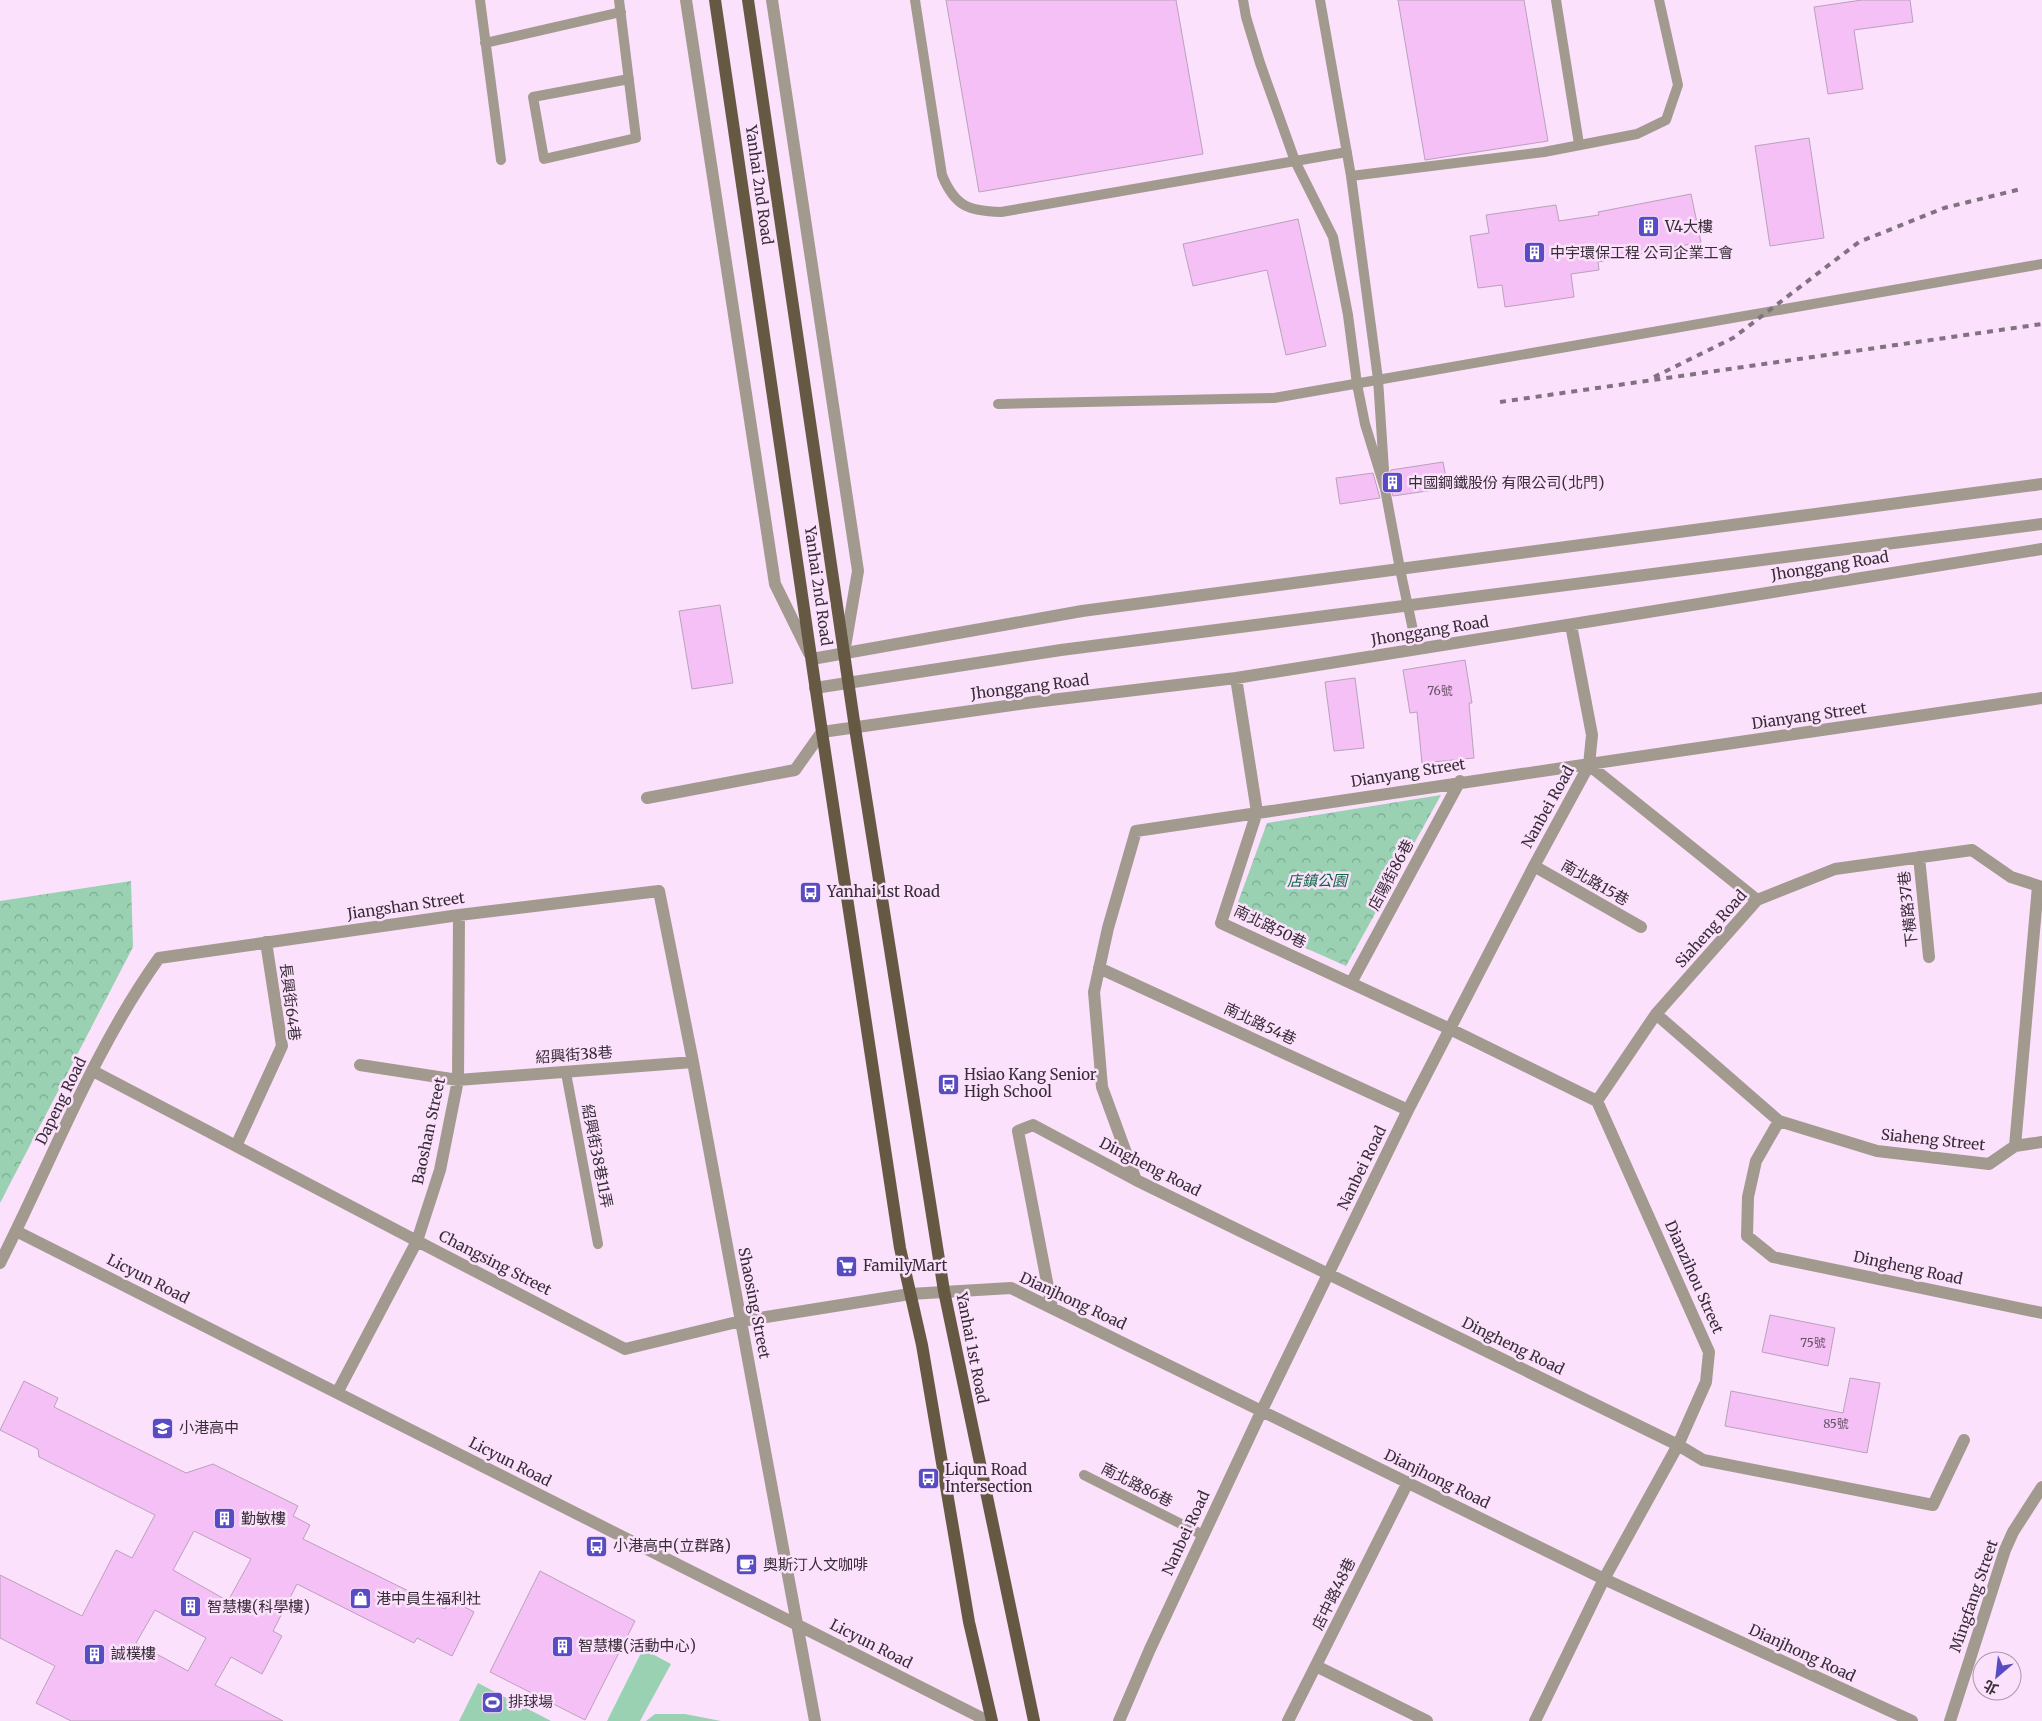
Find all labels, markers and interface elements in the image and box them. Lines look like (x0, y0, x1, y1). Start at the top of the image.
street label: Yanhai 2nd Road (742, 123, 777, 246)
building icon: V4大樓 (1637, 215, 1661, 239)
place label: V4大樓 (1664, 217, 1713, 236)
building icon: 中宇環保工程 公司企業工會 (1522, 241, 1546, 265)
place label: 中宇環保工程 公司企業工會 (1550, 243, 1734, 262)
building icon: 中國鋼鐵股份 有限公司(北門) (1380, 471, 1404, 495)
place label: 中國鋼鐵股份 有限公司(北門) (1408, 473, 1604, 492)
street label: Yanhai 2nd Road (801, 524, 836, 647)
street label: Jhonggang Road (1769, 547, 1890, 584)
street label: Jhonggang Road (1369, 612, 1490, 649)
street label: Jhonggang Road (969, 670, 1090, 703)
house number: 76號 (1427, 683, 1453, 698)
street label: Dianyang Street (1750, 698, 1868, 733)
street label: Dianyang Street (1349, 754, 1467, 791)
street label: Nanbei Road (1517, 762, 1578, 851)
street label: 店陽街86巷 (1364, 836, 1417, 914)
street label: 南北路15巷 (1558, 856, 1633, 910)
street label: 下橫路37巷 (1894, 870, 1921, 948)
park label: 店鎮公園 (1287, 871, 1349, 890)
bus stop icon: Yanhai 1st Road (799, 880, 823, 904)
place label: Yanhai 1st Road (826, 882, 940, 901)
street label: Siaheng Road (1671, 886, 1751, 971)
street label: Jiangshan Street (345, 888, 466, 923)
street label: 南北路50巷 (1231, 901, 1310, 952)
street label: 長興街64巷 (276, 962, 305, 1042)
street label: 南北路54巷 (1221, 999, 1299, 1049)
street label: 紹興街38巷 (535, 1042, 613, 1067)
street label: Dapeng Road (31, 1054, 90, 1148)
place label: Hsiao Kang Senior High School (964, 1065, 1097, 1101)
bus stop icon: Hsiao Kang Senior High School (936, 1072, 960, 1096)
street label: Baoshan Street (408, 1076, 449, 1186)
street label: 紹興街38巷11弄 (578, 1102, 617, 1209)
street label: Nanbei Road (1333, 1123, 1390, 1213)
street label: Siaheng Street (1880, 1125, 1986, 1154)
street label: Dingheng Road (1096, 1133, 1204, 1200)
street label: Dianzihou Street (1661, 1217, 1728, 1336)
street label: Changsing Street (436, 1226, 555, 1299)
street label: Shaosing Street (734, 1246, 775, 1360)
street label: Dingheng Road (1852, 1247, 1965, 1288)
street label: Licyun Road (104, 1250, 193, 1307)
supermarket icon: FamilyMart (835, 1254, 859, 1278)
place label: FamilyMart (863, 1256, 947, 1275)
street label: Dianjhong Road (1017, 1268, 1130, 1334)
street label: Yanhai 1st Road (952, 1290, 993, 1405)
street label: Dingheng Road (1459, 1313, 1567, 1378)
house number: 75號 (1800, 1335, 1826, 1350)
school or university icon: 小港高中 (151, 1416, 175, 1440)
house number: 85號 (1823, 1416, 1849, 1431)
place label: 小港高中 (179, 1418, 239, 1437)
street label: Licyun Road (466, 1433, 555, 1490)
street label: Dianjhong Road (1381, 1445, 1493, 1512)
street label: 南北路86巷 (1098, 1458, 1176, 1511)
place label: Liqun Road Intersection (945, 1460, 1033, 1496)
bus stop icon: Liqun Road Intersection (917, 1467, 941, 1491)
street label: Nanbei Road (1158, 1487, 1213, 1578)
building icon: 勤敏樓 (213, 1507, 237, 1531)
place label: 勤敏樓 (241, 1509, 286, 1528)
bus stop icon: 小港高中(立群路) (585, 1534, 609, 1558)
place label: 小港高中(立群路) (613, 1536, 731, 1555)
street label: Mingfang Street (1945, 1537, 2002, 1655)
cafe icon: 奧斯汀人文咖啡 (735, 1553, 759, 1577)
street label: 店中路48巷 (1308, 1554, 1359, 1633)
place label: 奧斯汀人文咖啡 (763, 1555, 868, 1574)
shop icon: 港中員生福利社 (348, 1587, 372, 1611)
place label: 港中員生福利社 (376, 1589, 481, 1608)
building icon: 智慧樓(科學樓) (179, 1595, 203, 1619)
place label: 智慧樓(科學樓) (207, 1597, 310, 1616)
street label: Licyun Road (827, 1615, 916, 1672)
street label: Dianjhong Road (1746, 1620, 1859, 1686)
building icon: 智慧樓(活動中心) (550, 1634, 574, 1658)
place label: 智慧樓(活動中心) (578, 1636, 696, 1655)
building icon: 誠樸樓 (83, 1642, 107, 1666)
place label: 誠樸樓 (111, 1644, 156, 1663)
north arrow (1972, 1651, 2022, 1701)
text: 北 (1980, 1676, 2001, 1699)
sports icon: 排球場 (480, 1690, 504, 1714)
place label: 排球場 (508, 1692, 553, 1711)

